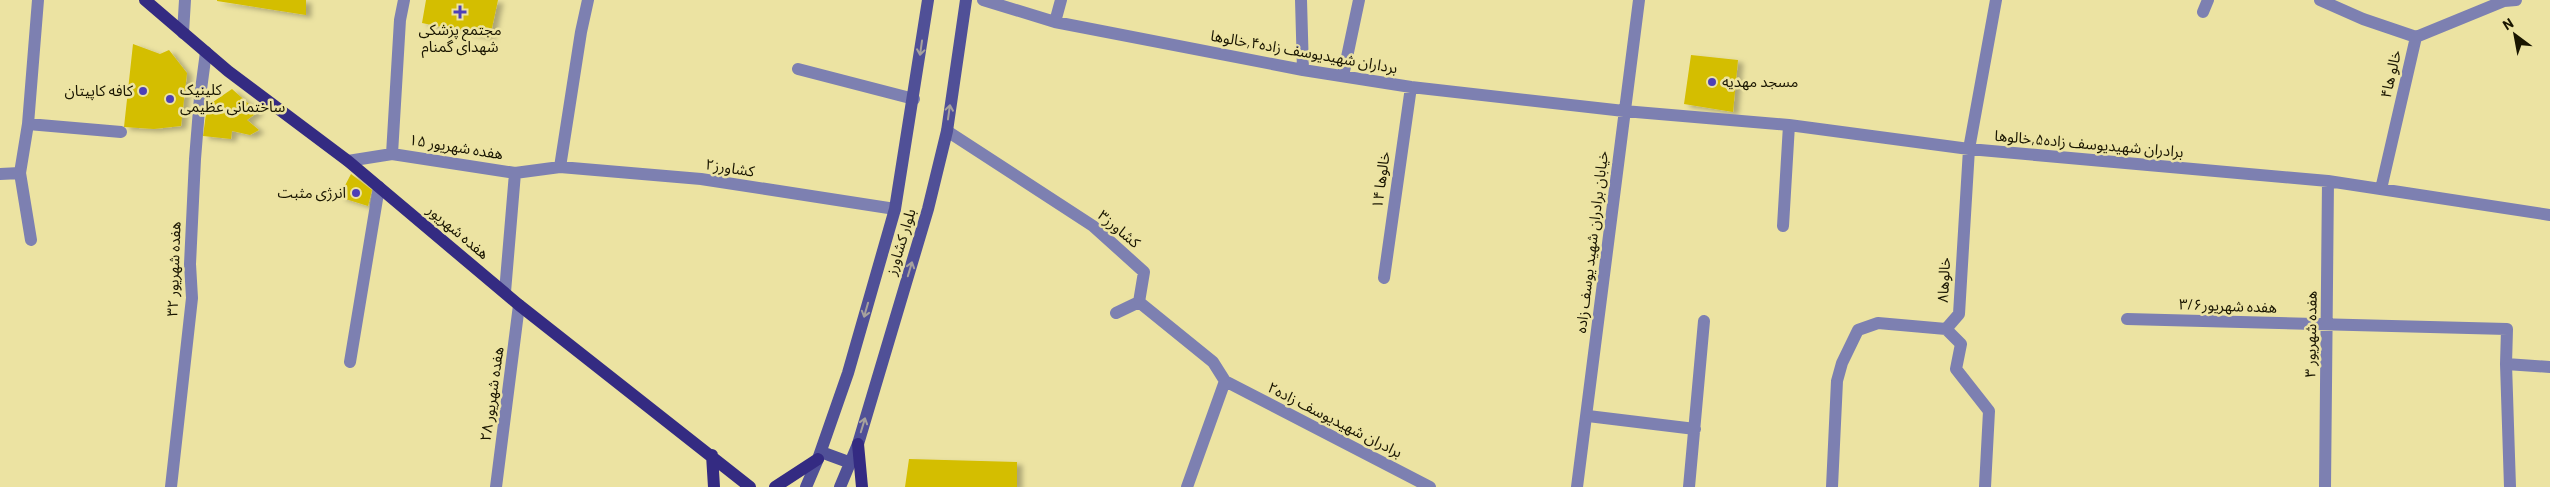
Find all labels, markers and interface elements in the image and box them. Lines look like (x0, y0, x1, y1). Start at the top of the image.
marker: مجتمع پزشکی شهدای گمنام (453, 5, 467, 19)
north arrow (2490, 10, 2540, 60)
text: N (2499, 14, 2516, 33)
place label: مجتمع پزشکی شهدای گمنام (418, 20, 502, 58)
street label: برداران شهیدیوسف زاده۴,خالوها (1209, 26, 1399, 77)
one-way arrow (916, 40, 926, 56)
street label: خالو ها۴ (2376, 48, 2405, 100)
place label: مسجد مهدیه (1722, 72, 1798, 91)
marker: مسجد مهدیه (1706, 76, 1718, 88)
place label: کلینیک ساختمانی عظیمی (180, 80, 285, 116)
place label: کافه کاپیتان (65, 81, 134, 101)
marker: کافه کاپیتان (137, 85, 149, 97)
marker: کلینیک ساختمانی عظیمی (164, 93, 176, 105)
one-way arrow (945, 104, 955, 120)
street label: برادران شهیدیوسف زاده۵,خالوها (1994, 126, 2184, 161)
street label: هفده شهریور ۱۵ (408, 130, 505, 163)
street label: خالوها ۱۴ (1367, 150, 1394, 210)
street label: خیابان برادران شهید یوسف زاده (1571, 150, 1612, 334)
street label: کشاورز۲ (704, 154, 757, 181)
place label: انرژی مثبت (278, 183, 346, 202)
marker: انرژی مثبت (350, 187, 362, 199)
street label: هفده شهریور (423, 200, 493, 263)
street label: کشاورز۳ (1094, 205, 1145, 252)
street label: بلوار کشاورز (881, 206, 920, 278)
street label: هفده شهریور ۳۲ (162, 221, 185, 317)
street label: خالوها۸ (1933, 256, 1954, 303)
one-way arrow (906, 262, 916, 278)
street label: هفده شهریور ۳ (2300, 291, 2321, 377)
street label: هفده شهریور۳/۶ (2179, 294, 2277, 317)
one-way arrow (861, 301, 871, 317)
street label: هفده شهریور ۲۸ (475, 345, 508, 442)
street label: برادران شهیدیوسف زاده۲ (1265, 377, 1406, 462)
one-way arrow (859, 417, 869, 433)

